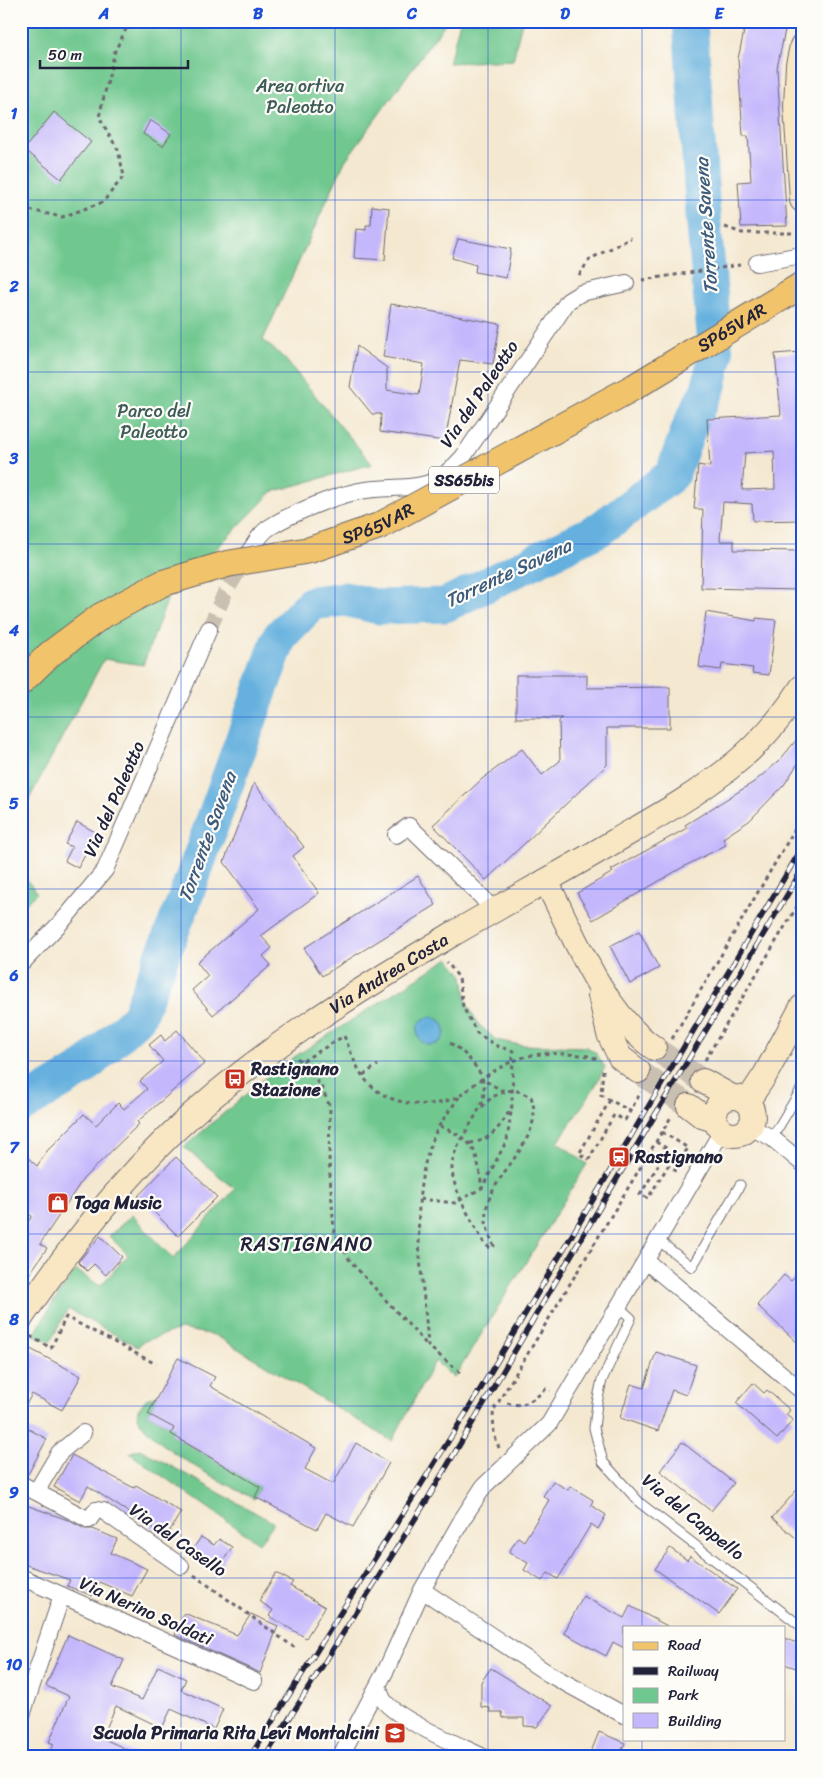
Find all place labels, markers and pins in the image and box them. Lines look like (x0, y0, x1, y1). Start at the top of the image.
place label: Rastignano Stazione (250, 1053, 340, 1106)
bus stop icon: Rastignano Stazione (223, 1067, 247, 1091)
place label: Rastignano (634, 1141, 724, 1173)
station icon: Rastignano (607, 1145, 631, 1169)
place label: Toga Music (74, 1187, 163, 1219)
shop icon: Toga Music (46, 1191, 70, 1215)
place label: Scuola Primaria Rita Levi Montalcini (92, 1717, 380, 1749)
school or university icon: Scuola Primaria Rita Levi Montalcini (383, 1721, 407, 1745)

